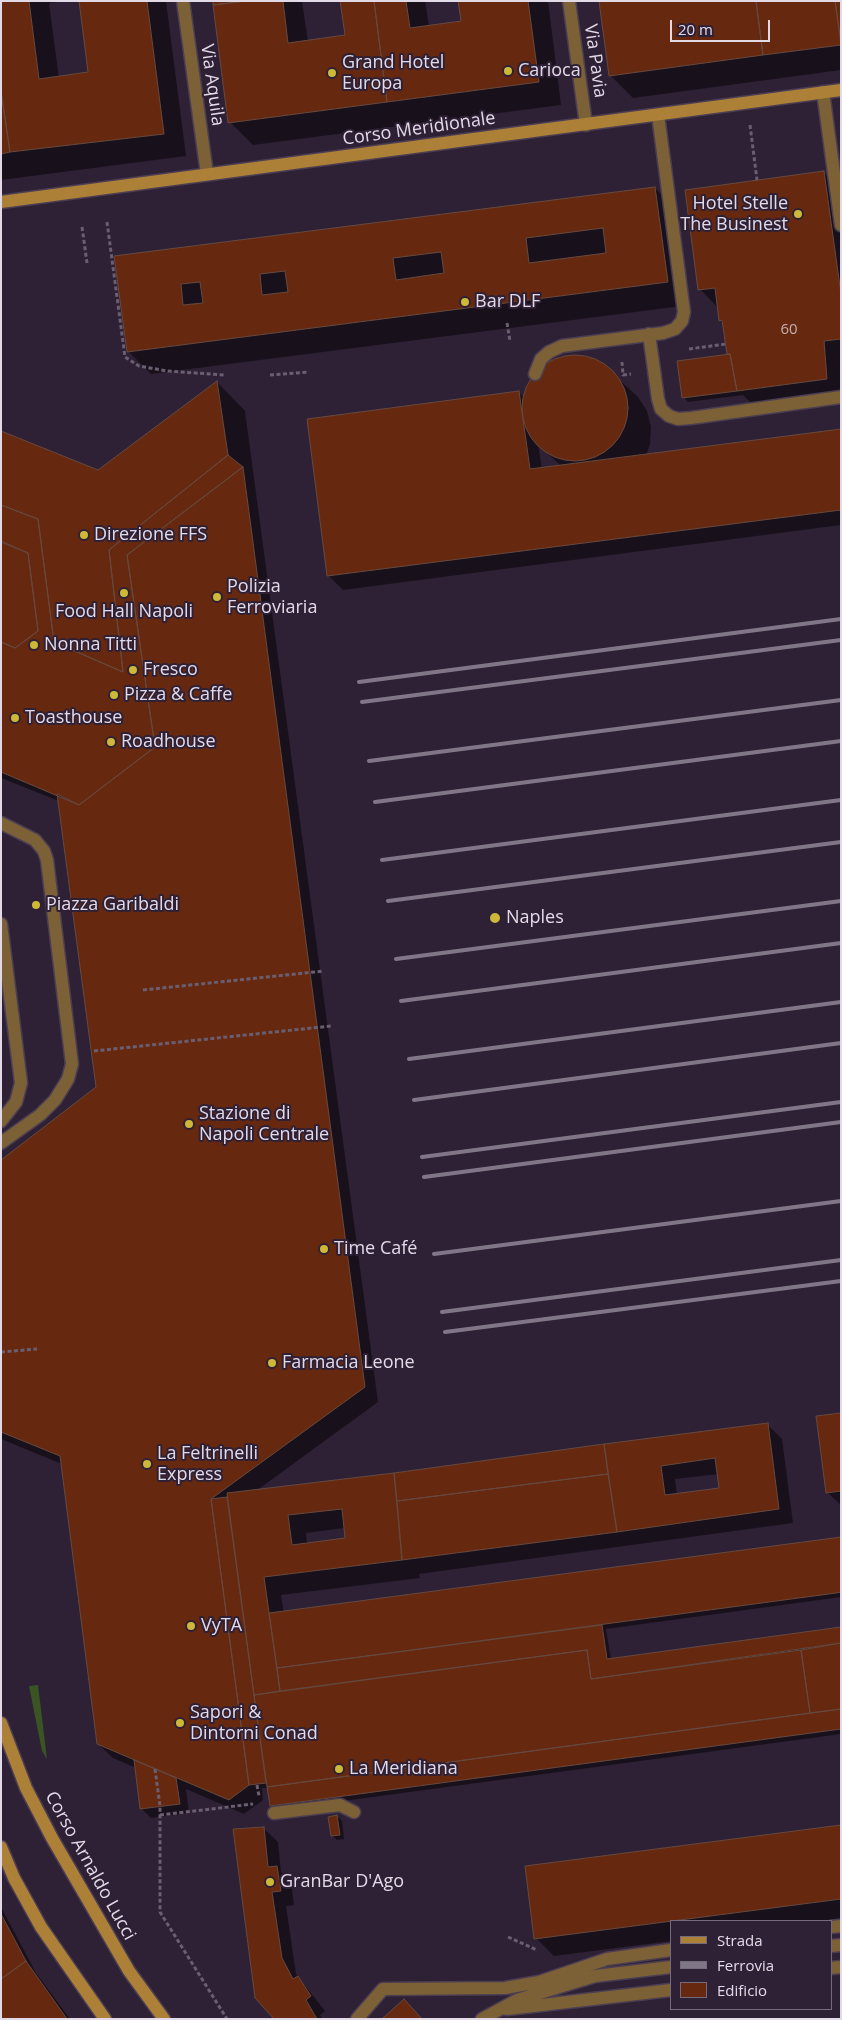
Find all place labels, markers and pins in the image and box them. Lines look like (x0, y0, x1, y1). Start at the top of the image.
place label: Grand Hotel Europa (342, 52, 444, 94)
place label: Carioca (518, 60, 581, 82)
marker: Carioca (502, 65, 514, 77)
marker: Grand Hotel Europa (326, 67, 338, 79)
place label: Hotel Stelle The Businest (680, 193, 788, 235)
marker: Hotel Stelle The Businest (792, 208, 804, 220)
place label: Bar DLF (475, 291, 540, 313)
marker: Bar DLF (459, 296, 471, 308)
place label: Direzione FFS (94, 524, 207, 546)
marker: Direzione FFS (78, 529, 90, 541)
place label: Polizia Ferroviaria (227, 576, 317, 618)
marker: Food Hall Napoli (118, 587, 130, 599)
marker: Polizia Ferroviaria (211, 591, 223, 603)
place label: Food Hall Napoli (55, 601, 193, 623)
place label: Nonna Titti (44, 634, 137, 656)
marker: Nonna Titti (28, 639, 40, 651)
place label: Fresco (143, 659, 198, 681)
marker: Fresco (127, 664, 139, 676)
place label: Pizza & Caffe (124, 684, 232, 706)
marker: Pizza & Caffe (108, 689, 120, 701)
place label: Toasthouse (25, 707, 122, 729)
marker: Toasthouse (9, 712, 21, 724)
place label: Roadhouse (121, 731, 216, 753)
marker: Roadhouse (105, 736, 117, 748)
place label: Piazza Garibaldi (46, 894, 179, 916)
marker: Piazza Garibaldi (30, 899, 42, 911)
place label: Naples (506, 907, 564, 929)
marker: Naples (488, 911, 502, 925)
place label: Stazione di Napoli Centrale (199, 1103, 329, 1146)
marker: Stazione di Napoli Centrale (183, 1118, 195, 1130)
place label: Time Café (334, 1238, 417, 1260)
marker: Time Café (318, 1243, 330, 1255)
place label: Farmacia Leone (282, 1352, 415, 1374)
marker: Farmacia Leone (266, 1357, 278, 1369)
place label: La Feltrinelli Express (157, 1443, 258, 1486)
marker: La Feltrinelli Express (141, 1458, 153, 1470)
place label: VyTA (201, 1615, 242, 1637)
marker: VyTA (185, 1620, 197, 1632)
place label: Sapori & Dintorni Conad (190, 1702, 318, 1745)
marker: Sapori & Dintorni Conad (174, 1717, 186, 1729)
place label: La Meridiana (349, 1758, 458, 1780)
marker: La Meridiana (333, 1763, 345, 1775)
place label: GranBar D'Ago (280, 1871, 404, 1893)
marker: GranBar D'Ago (264, 1876, 276, 1888)

